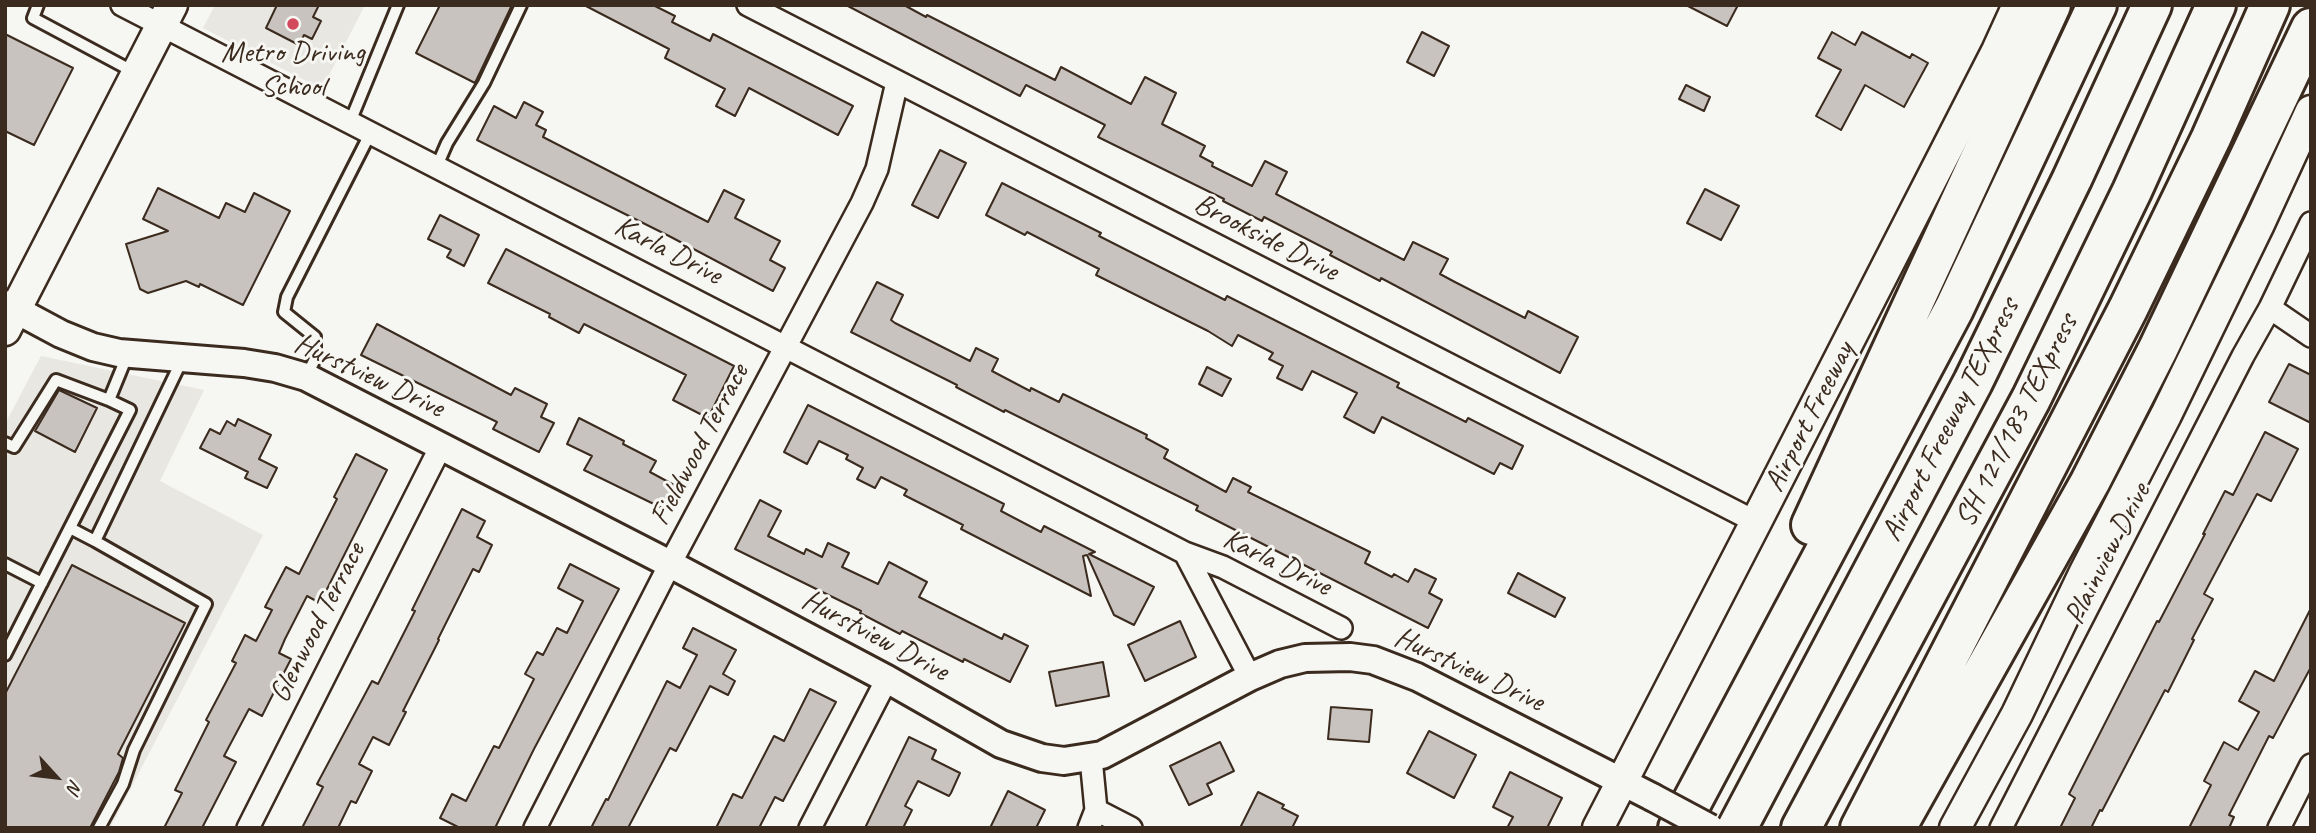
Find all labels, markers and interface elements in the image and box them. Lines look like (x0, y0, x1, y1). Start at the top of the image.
marker: Metro Driving School (285, 16, 301, 32)
place label: Metro Driving School (221, 35, 365, 105)
street label: Brookside Drive (1188, 186, 1344, 290)
street label: Karla Drive (608, 209, 728, 293)
street label: Airport Freeway TEXpress (1874, 293, 2028, 547)
street label: SH 121/183 TEXpress (1948, 309, 2086, 533)
street label: Hurstview Drive (288, 326, 450, 426)
street label: Airport Freeway (1757, 336, 1863, 498)
street label: Fieldwood Terrace (643, 358, 757, 532)
street label: Plainview Drive (2057, 477, 2159, 631)
street label: Karla Drive (1217, 521, 1337, 605)
street label: Glenwood Terrace (262, 537, 374, 709)
street label: Hurstview Drive (796, 582, 954, 690)
street label: Hurstview Drive (1388, 620, 1550, 720)
north arrow (21, 742, 91, 812)
text: N (61, 776, 88, 797)

